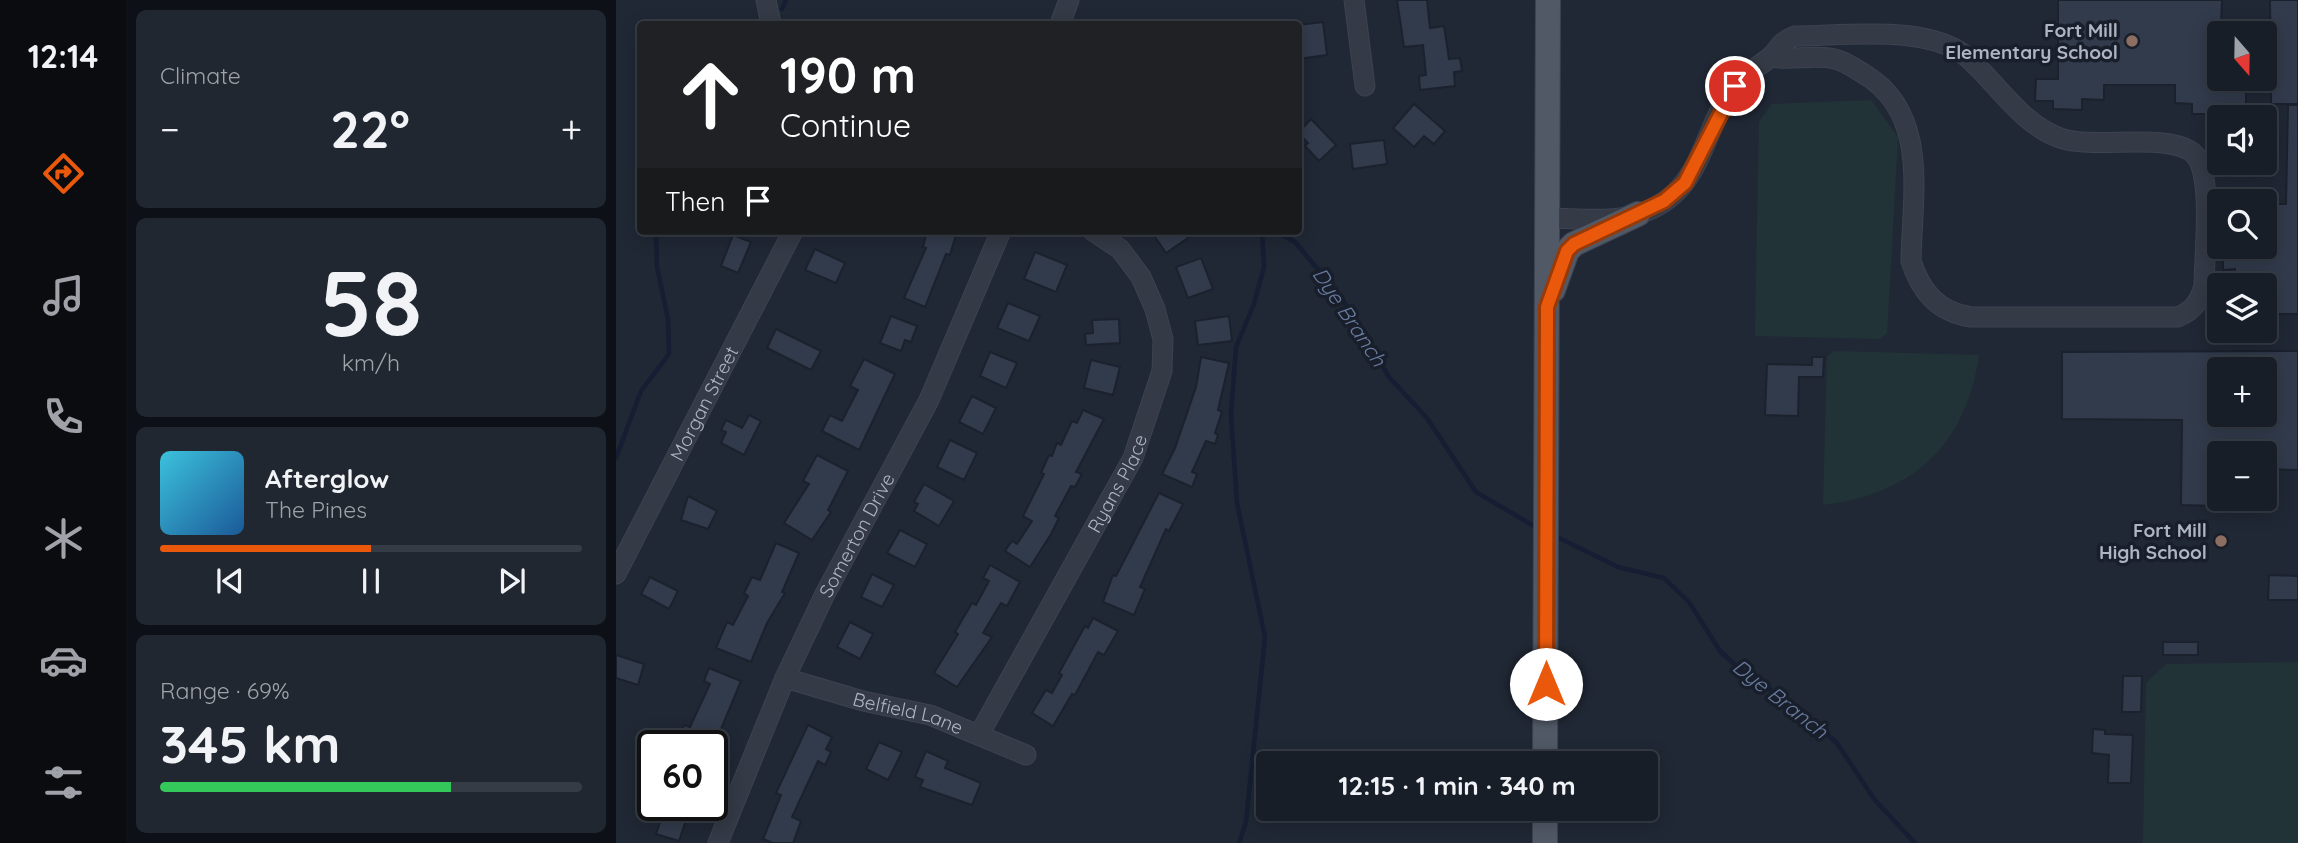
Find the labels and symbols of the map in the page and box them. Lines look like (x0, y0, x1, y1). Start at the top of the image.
place label: Fort Mill Elementary School (1945, 18, 2118, 64)
north arrow (2207, 21, 2277, 91)
marker: Fort Mill Elementary School (2124, 33, 2140, 49)
pin (1705, 56, 1765, 116)
water label: Dye Branch (1307, 262, 1393, 372)
street label: Morgan Street (665, 342, 744, 465)
street label: Ryans Place (1082, 431, 1152, 537)
street label: Somerton Drive (814, 469, 900, 601)
place label: Fort Mill High School (2099, 518, 2207, 564)
marker: Fort Mill High School (2213, 533, 2229, 549)
position arrow (1509, 647, 1583, 721)
water label: Dye Branch (1728, 653, 1834, 744)
street label: Belfield Lane (850, 687, 967, 740)
speed limit sign: 60 (637, 730, 728, 821)

